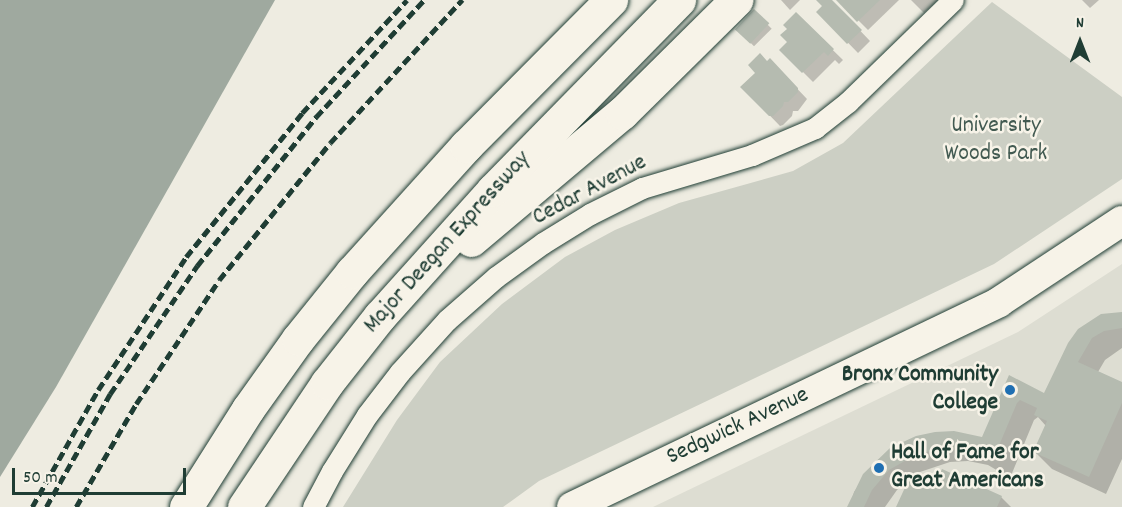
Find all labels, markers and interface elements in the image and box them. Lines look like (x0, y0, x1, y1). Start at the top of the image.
north arrow (1050, 12, 1110, 72)
text: N (1076, 12, 1084, 35)
park label: University Woods Park (945, 113, 1047, 169)
street label: Major Deegan Expressway (359, 146, 537, 340)
street label: Cedar Avenue (528, 149, 652, 233)
place label: Bronx Community College (842, 362, 998, 418)
street label: Sedgwick Avenue (662, 382, 814, 472)
marker: Bronx Community College (1003, 383, 1017, 397)
place label: Hall of Fame for Great Americans (891, 440, 1044, 496)
scale bar (15, 456, 189, 494)
marker: Hall of Fame for Great Americans (872, 461, 886, 475)
text: 50 m (23, 466, 58, 491)

